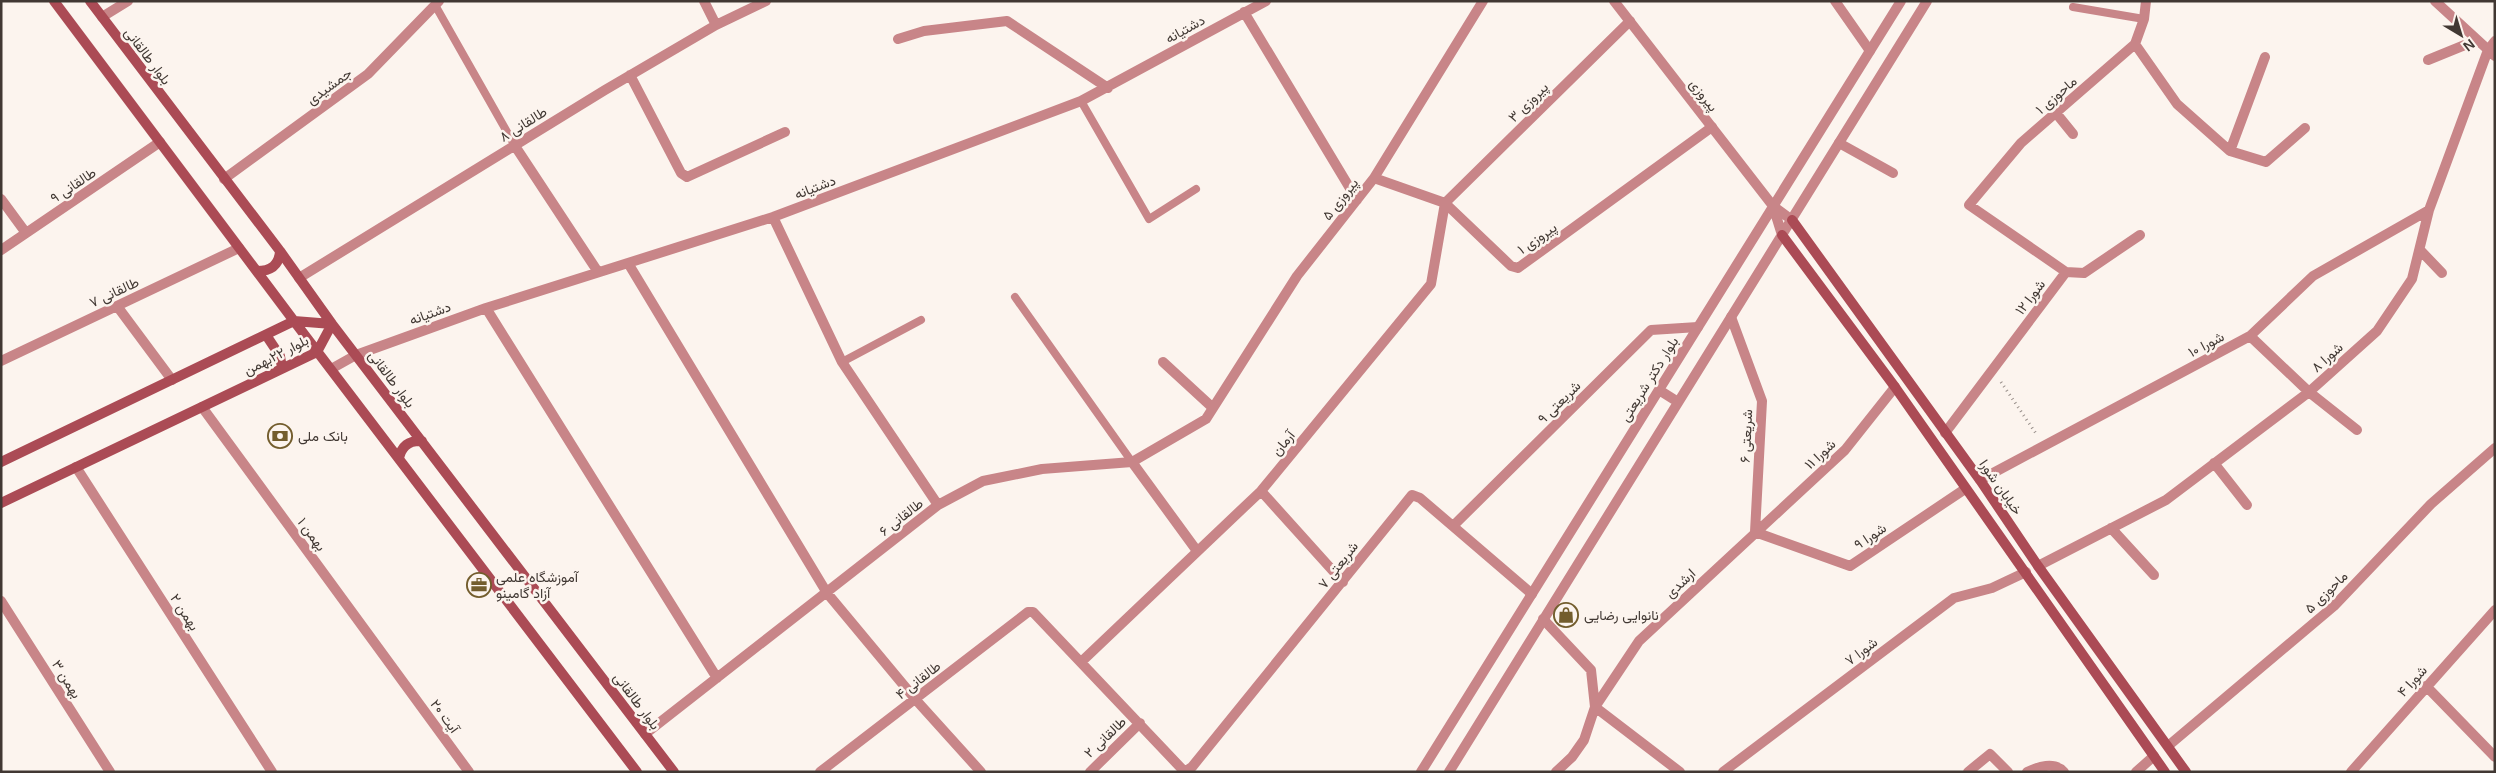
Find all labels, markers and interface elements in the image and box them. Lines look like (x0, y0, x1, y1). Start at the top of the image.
north arrow (2436, 10, 2486, 60)
street label: دشتیانه (1162, 11, 1208, 46)
street label: بلوار طالقانی (121, 24, 175, 88)
text: N (2460, 36, 2478, 55)
street label: جمشیدی (303, 64, 355, 108)
street label: ماحوزی ۱ (2032, 73, 2081, 118)
street label: پیروزی (1685, 76, 1722, 116)
street label: پیروزی ۳ (1505, 79, 1553, 127)
street label: طالقانی ۸ (496, 103, 550, 146)
street label: طالقانی ۹ (47, 164, 99, 207)
street label: دشتیانه (792, 172, 838, 202)
street label: پیروزی ۵ (1319, 175, 1363, 224)
street label: پیروزی ۱ (1514, 219, 1561, 259)
street label: طالقانی ۷ (87, 274, 142, 311)
street label: شورا ۱۲ (2012, 276, 2049, 318)
street label: دشتیانه (407, 298, 453, 328)
street label: شورا ۱۰ (2185, 328, 2227, 361)
street label: بلوار ۲۲بهمن (241, 332, 312, 379)
street label: بلوار دکتر شریعتی (1617, 334, 1682, 425)
street label: شورا ۸ (2308, 339, 2347, 376)
street label: بلوار طالقانی (365, 347, 419, 411)
street label: شریعتی ۹ (1534, 377, 1584, 427)
street label: شریعتی ۶ (1737, 409, 1756, 463)
bank icon: بانک ملی (267, 423, 293, 449)
street label: آرمان (1268, 426, 1300, 459)
place label: بانک ملی (298, 428, 348, 445)
street label: شورا ۱۱ (1801, 436, 1839, 473)
street label: خیابان شورا (1975, 456, 2026, 518)
street label: طالقانی ۶ (876, 495, 927, 540)
street label: بهمن ۱ (294, 514, 329, 554)
street label: شورا ۹ (1851, 520, 1890, 553)
street label: شریعتی ۷ (1315, 538, 1362, 592)
street label: ارشدی (1662, 565, 1699, 602)
street label: ماحوزی ۵ (2301, 568, 2352, 617)
place label: آموزشگاه علمی آزاد گامینو (496, 569, 580, 602)
office icon: آموزشگاه علمی آزاد گامینو (466, 572, 492, 598)
street label: بهمن ۲ (166, 591, 203, 634)
shop icon: نانوایی رضایی (1553, 602, 1579, 628)
place label: نانوایی رضایی (1584, 607, 1659, 624)
street label: شورا ۷ (1842, 634, 1881, 669)
street label: بهمن ۳ (48, 657, 85, 702)
street label: طالقانی ۴ (892, 658, 944, 703)
street label: شورا ۴ (2394, 662, 2431, 700)
street label: بلوار طالقانی (610, 669, 664, 733)
street label: آیت ۲۰ (427, 696, 464, 737)
street label: طالقانی ۲ (1081, 713, 1130, 761)

